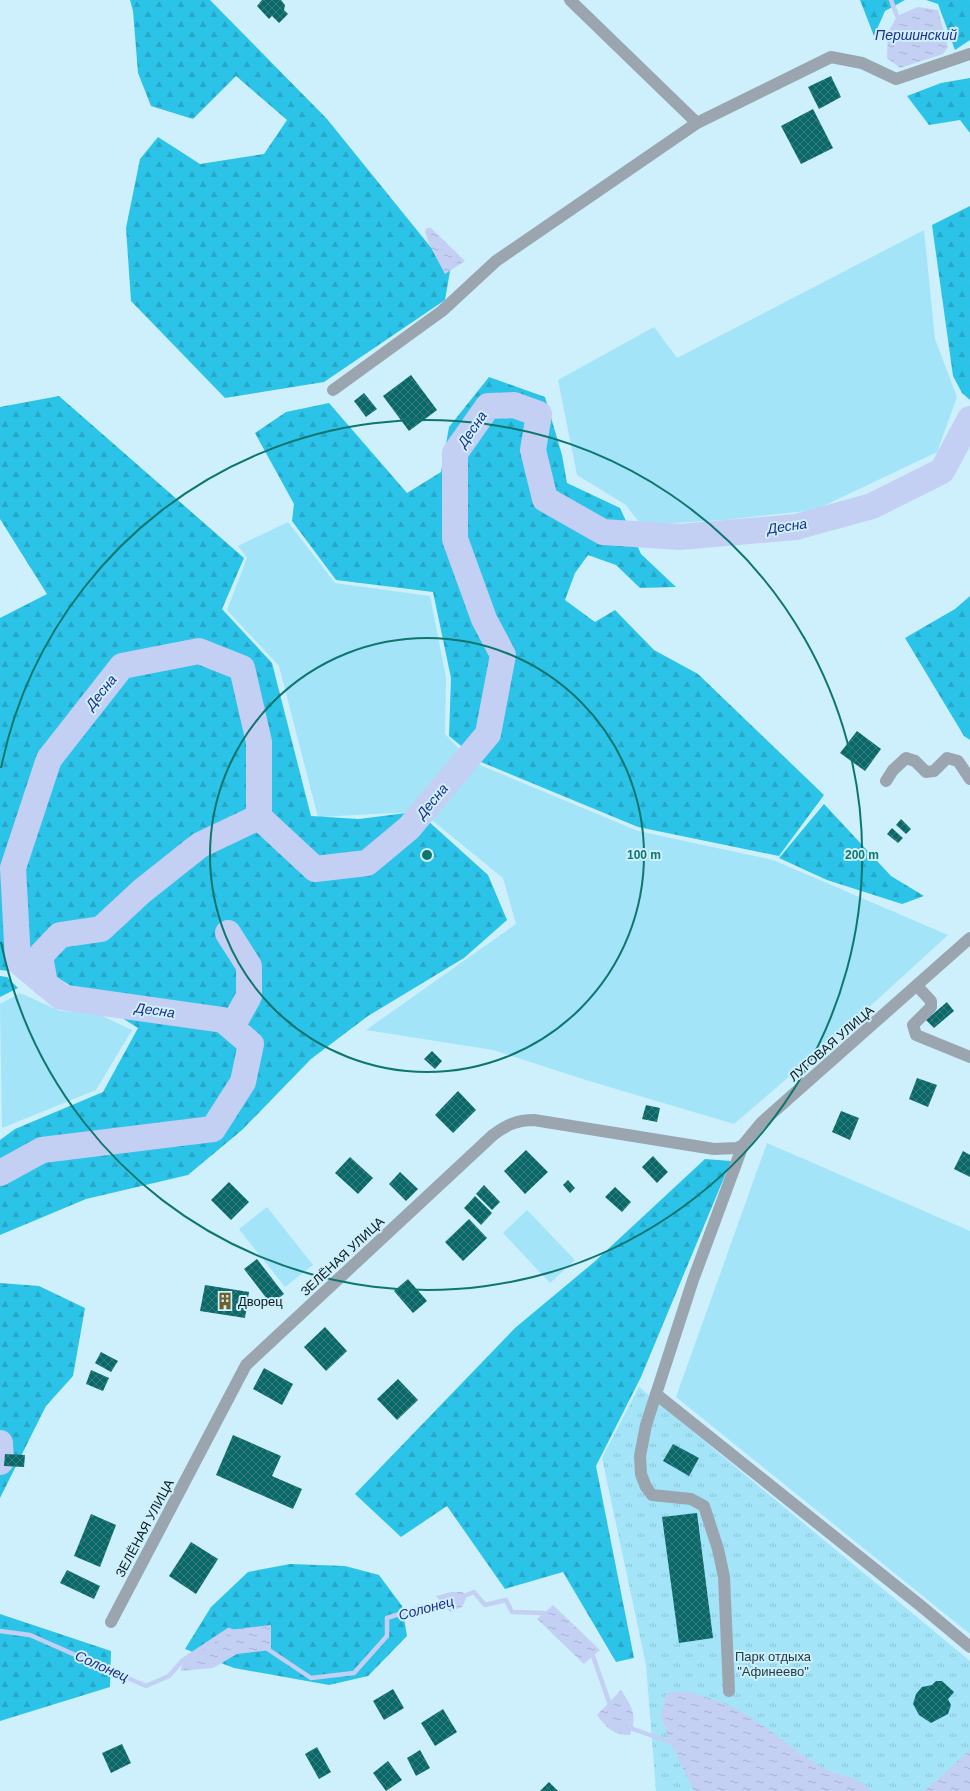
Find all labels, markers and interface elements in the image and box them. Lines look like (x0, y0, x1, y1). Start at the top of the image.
water label: Першинский (875, 27, 957, 43)
water label: Десна (453, 408, 490, 452)
water label: Десна (764, 515, 808, 537)
water label: Десна (81, 671, 120, 714)
water label: Десна (412, 780, 451, 823)
centre of rings (420, 848, 434, 862)
text: 100 m (627, 848, 661, 862)
text: 200 m (845, 848, 879, 862)
water label: Десна (132, 999, 176, 1021)
street label: ЛУГОВАЯ УЛИЦА (786, 1002, 877, 1084)
street label: ЗЕЛЁНАЯ УЛИЦА (297, 1214, 387, 1299)
building icon: Дворец (215, 1291, 235, 1311)
place label: Дворец (238, 1294, 283, 1309)
street label: ЗЕЛЁНАЯ УЛИЦА (112, 1476, 177, 1580)
water label: Солонец (397, 1593, 455, 1623)
water label: Солонец (73, 1647, 131, 1685)
park label: Парк отдыха "Афинеево" (735, 1649, 812, 1679)

